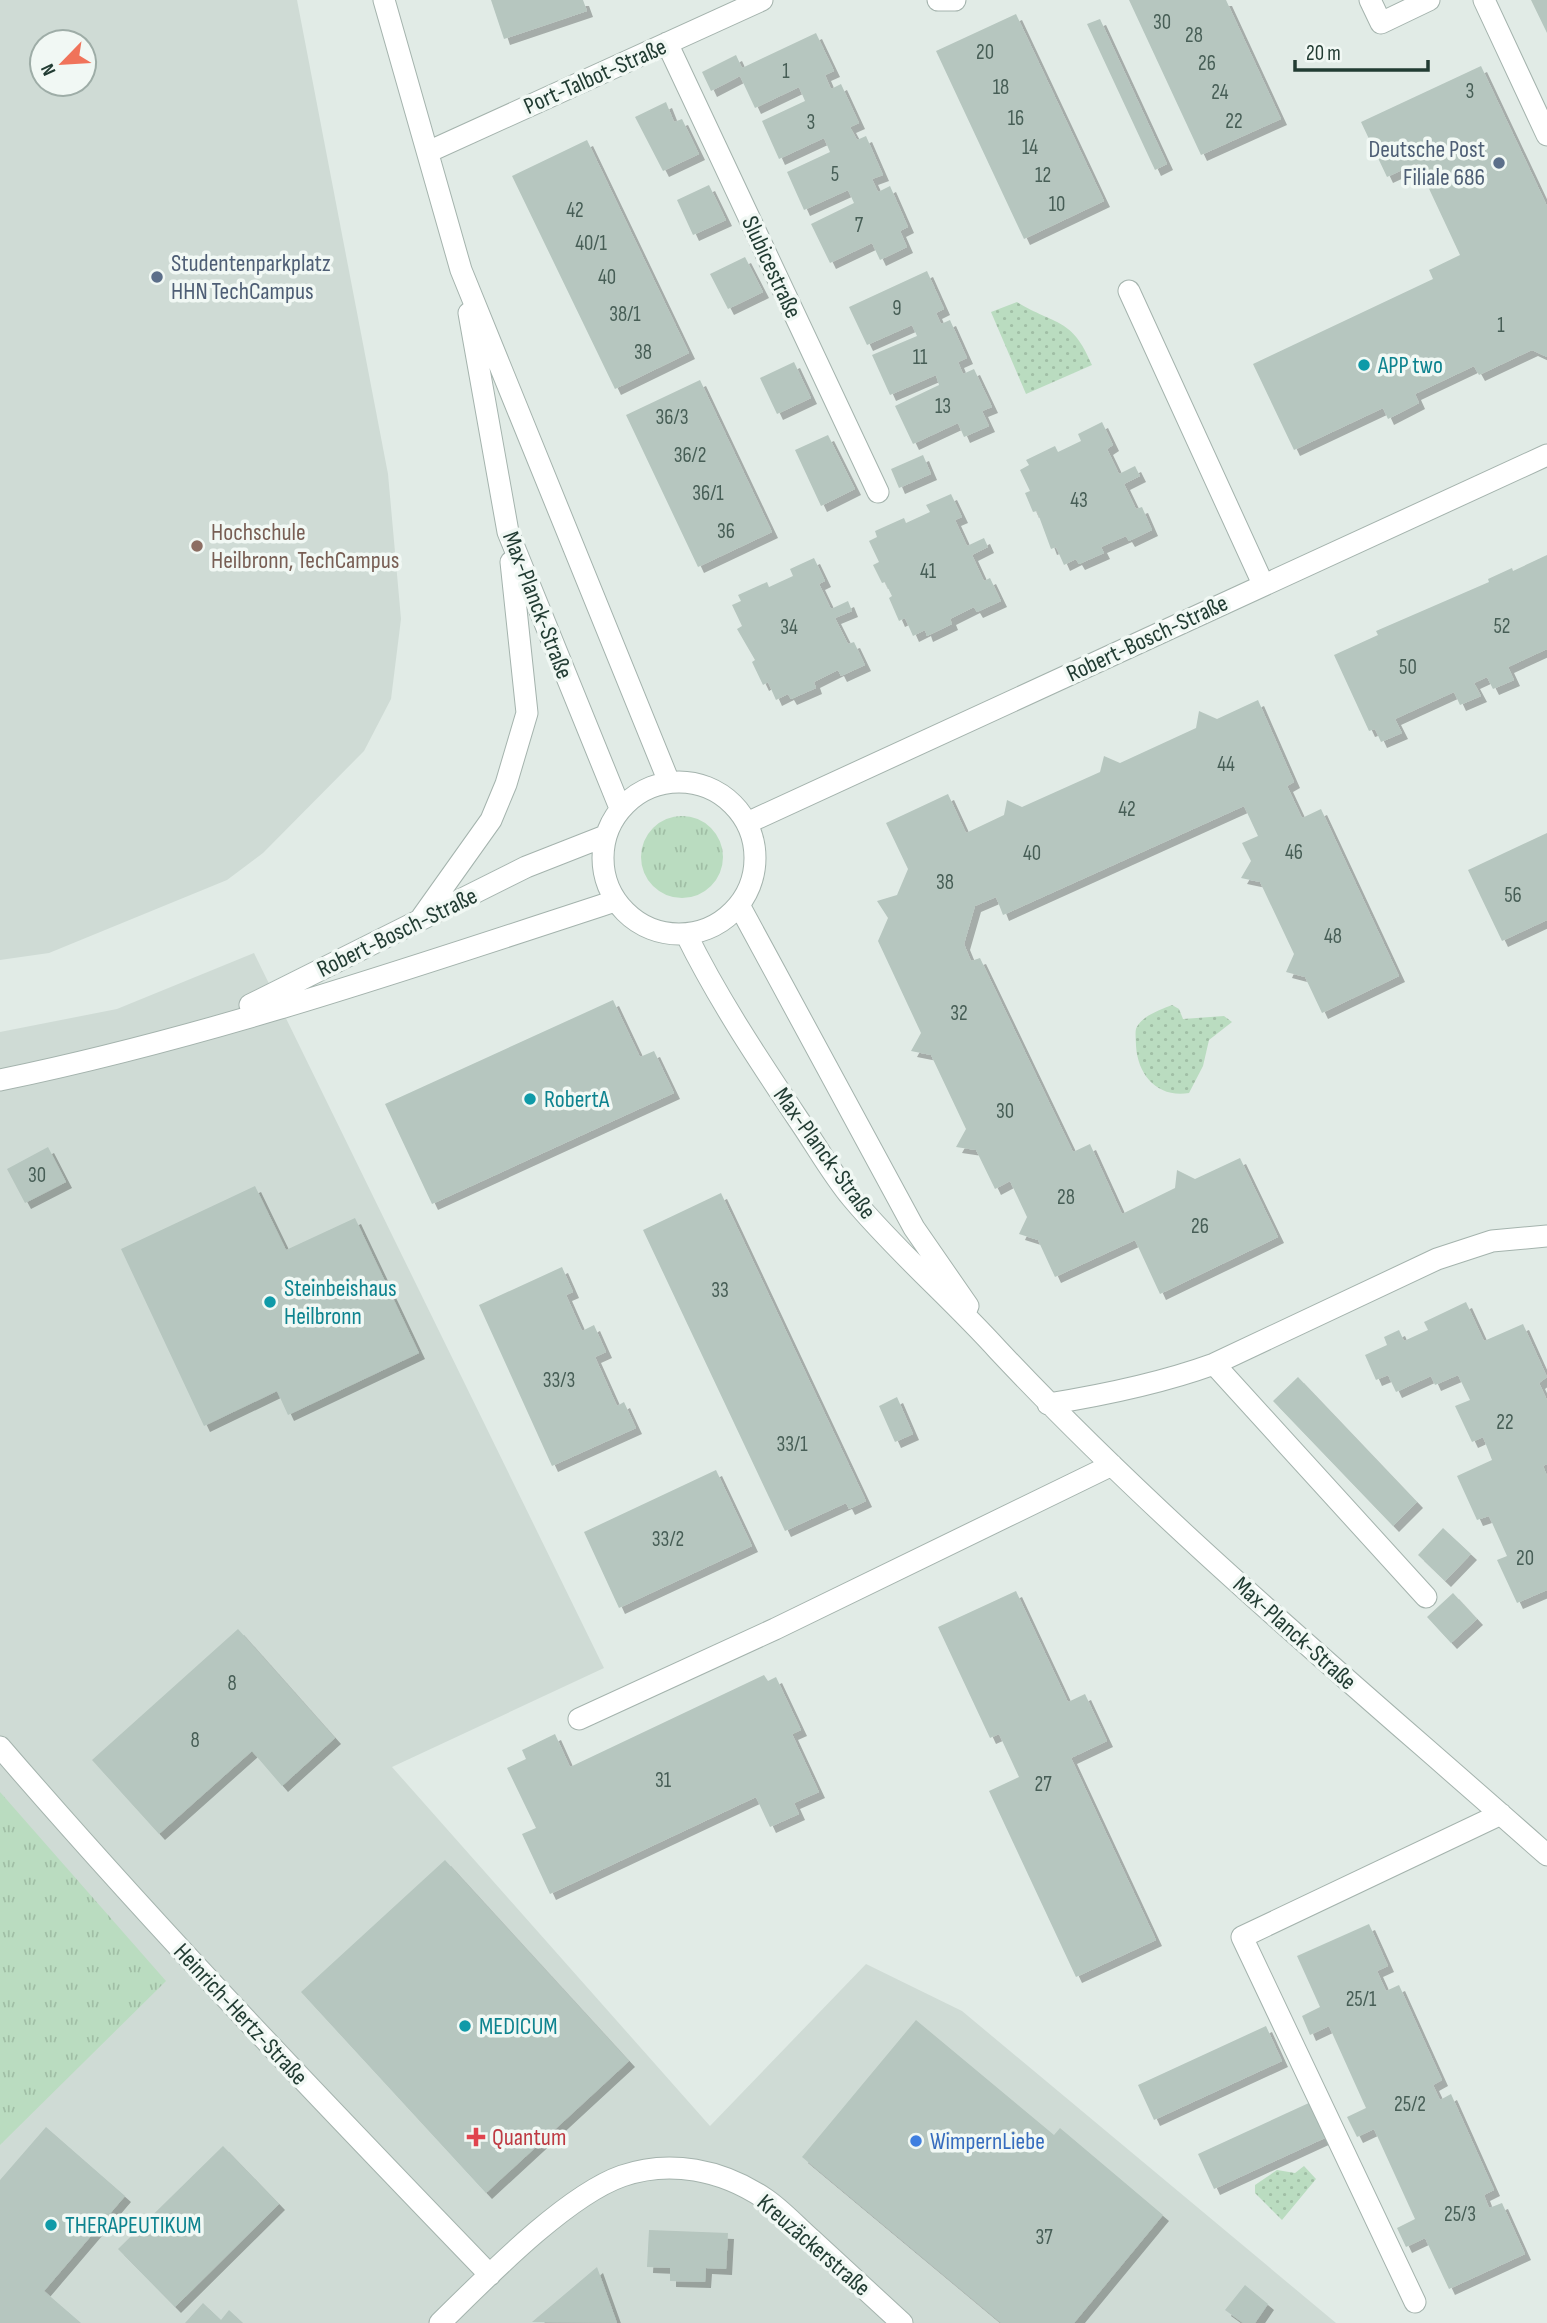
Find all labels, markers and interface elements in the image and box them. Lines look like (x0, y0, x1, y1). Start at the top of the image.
house number: 30 (1153, 10, 1171, 35)
house number: 28 (1185, 23, 1203, 48)
north arrow (28, 28, 98, 98)
scale bar (1295, 28, 1428, 72)
street label: Port-Talbot-Straße (519, 32, 671, 121)
house number: 20 (976, 40, 994, 65)
text: 20 m (1306, 41, 1341, 66)
house number: 26 (1198, 51, 1216, 76)
house number: 1 (782, 59, 790, 84)
text: N (36, 60, 62, 79)
house number: 18 (993, 75, 1009, 100)
house number: 3 (1466, 79, 1474, 104)
house number: 24 (1211, 80, 1229, 105)
house number: 16 (1008, 106, 1024, 131)
house number: 22 (1225, 109, 1243, 134)
house number: 3 (807, 110, 815, 135)
house number: 14 (1022, 135, 1038, 160)
place label: Deutsche Post Filiale 686 (1368, 135, 1485, 192)
marker: Deutsche Post Filiale 686 (1491, 155, 1507, 171)
house number: 5 (831, 162, 839, 187)
house number: 12 (1035, 163, 1051, 188)
house number: 10 (1049, 192, 1065, 217)
house number: 42 (566, 198, 584, 223)
street label: Slubicestraße (735, 211, 808, 323)
house number: 7 (855, 213, 864, 238)
house number: 40/1 (575, 231, 607, 256)
place label: Studentenparkplatz HHN TechCampus (171, 249, 331, 306)
house number: 40 (598, 265, 616, 290)
marker: Studentenparkplatz HHN TechCampus (149, 269, 165, 285)
house number: 9 (892, 296, 902, 321)
house number: 38/1 (609, 302, 641, 327)
house number: 1 (1497, 313, 1505, 338)
house number: 38 (634, 340, 652, 365)
house number: 11 (913, 345, 928, 370)
place label: APP two (1377, 351, 1443, 380)
marker: APP two (1356, 357, 1372, 373)
house number: 13 (935, 394, 951, 419)
house number: 36/3 (656, 405, 688, 430)
house number: 36/2 (674, 443, 706, 468)
house number: 36/1 (692, 481, 724, 506)
house number: 43 (1070, 488, 1088, 513)
place label: Hochschule Heilbronn, TechCampus (211, 518, 399, 575)
house number: 36 (717, 519, 735, 544)
street label: Max-Planck-Straße (496, 527, 579, 683)
marker: Hochschule Heilbronn, TechCampus (189, 538, 205, 554)
house number: 41 (920, 559, 937, 584)
street label: Robert-Bosch-Straße (1062, 588, 1232, 688)
house number: 52 (1493, 614, 1511, 639)
house number: 34 (780, 615, 798, 640)
house number: 50 (1399, 655, 1417, 680)
house number: 44 (1217, 752, 1235, 777)
house number: 42 (1118, 797, 1136, 822)
house number: 46 (1285, 840, 1303, 865)
house number: 40 (1023, 841, 1041, 866)
house number: 38 (936, 870, 954, 895)
street label: Robert-Bosch-Straße (312, 881, 482, 984)
house number: 56 (1504, 883, 1522, 908)
house number: 48 (1324, 924, 1342, 949)
house number: 32 (950, 1001, 968, 1026)
street label: Max-Planck-Straße (767, 1082, 882, 1225)
place label: RobertA (544, 1085, 610, 1114)
marker: RobertA (522, 1091, 538, 1107)
house number: 30 (996, 1099, 1014, 1124)
house number: 30 (28, 1163, 46, 1188)
house number: 28 (1057, 1185, 1075, 1210)
house number: 26 (1191, 1214, 1209, 1239)
place label: Steinbeishaus Heilbronn (284, 1274, 397, 1331)
house number: 33 (711, 1278, 729, 1303)
marker: Steinbeishaus Heilbronn (262, 1294, 278, 1310)
house number: 33/3 (543, 1368, 575, 1393)
house number: 22 (1496, 1410, 1514, 1435)
house number: 33/1 (776, 1432, 808, 1457)
house number: 33/2 (652, 1527, 684, 1552)
house number: 20 (1516, 1546, 1534, 1571)
street label: Max-Planck-Straße (1227, 1570, 1362, 1696)
house number: 8 (227, 1671, 237, 1696)
house number: 8 (190, 1728, 200, 1753)
house number: 31 (655, 1768, 672, 1793)
house number: 27 (1034, 1772, 1052, 1797)
street label: Heinrich-Hertz-Straße (167, 1937, 314, 2091)
house number: 25/1 (1346, 1987, 1377, 2012)
place label: MEDICUM (479, 2012, 558, 2041)
marker: MEDICUM (457, 2018, 473, 2034)
house number: 25/2 (1394, 2092, 1426, 2117)
place label: Quantum (492, 2123, 566, 2152)
marker: Quantum (466, 2127, 486, 2147)
place label: WimpernLiebe (930, 2127, 1045, 2156)
marker: WimpernLiebe (908, 2133, 924, 2149)
street label: Kreuzäckerstraße (751, 2188, 876, 2302)
house number: 25/3 (1444, 2202, 1476, 2227)
place label: THERAPEUTIKUM (65, 2211, 202, 2240)
marker: THERAPEUTIKUM (43, 2217, 59, 2233)
house number: 37 (1035, 2225, 1053, 2250)

